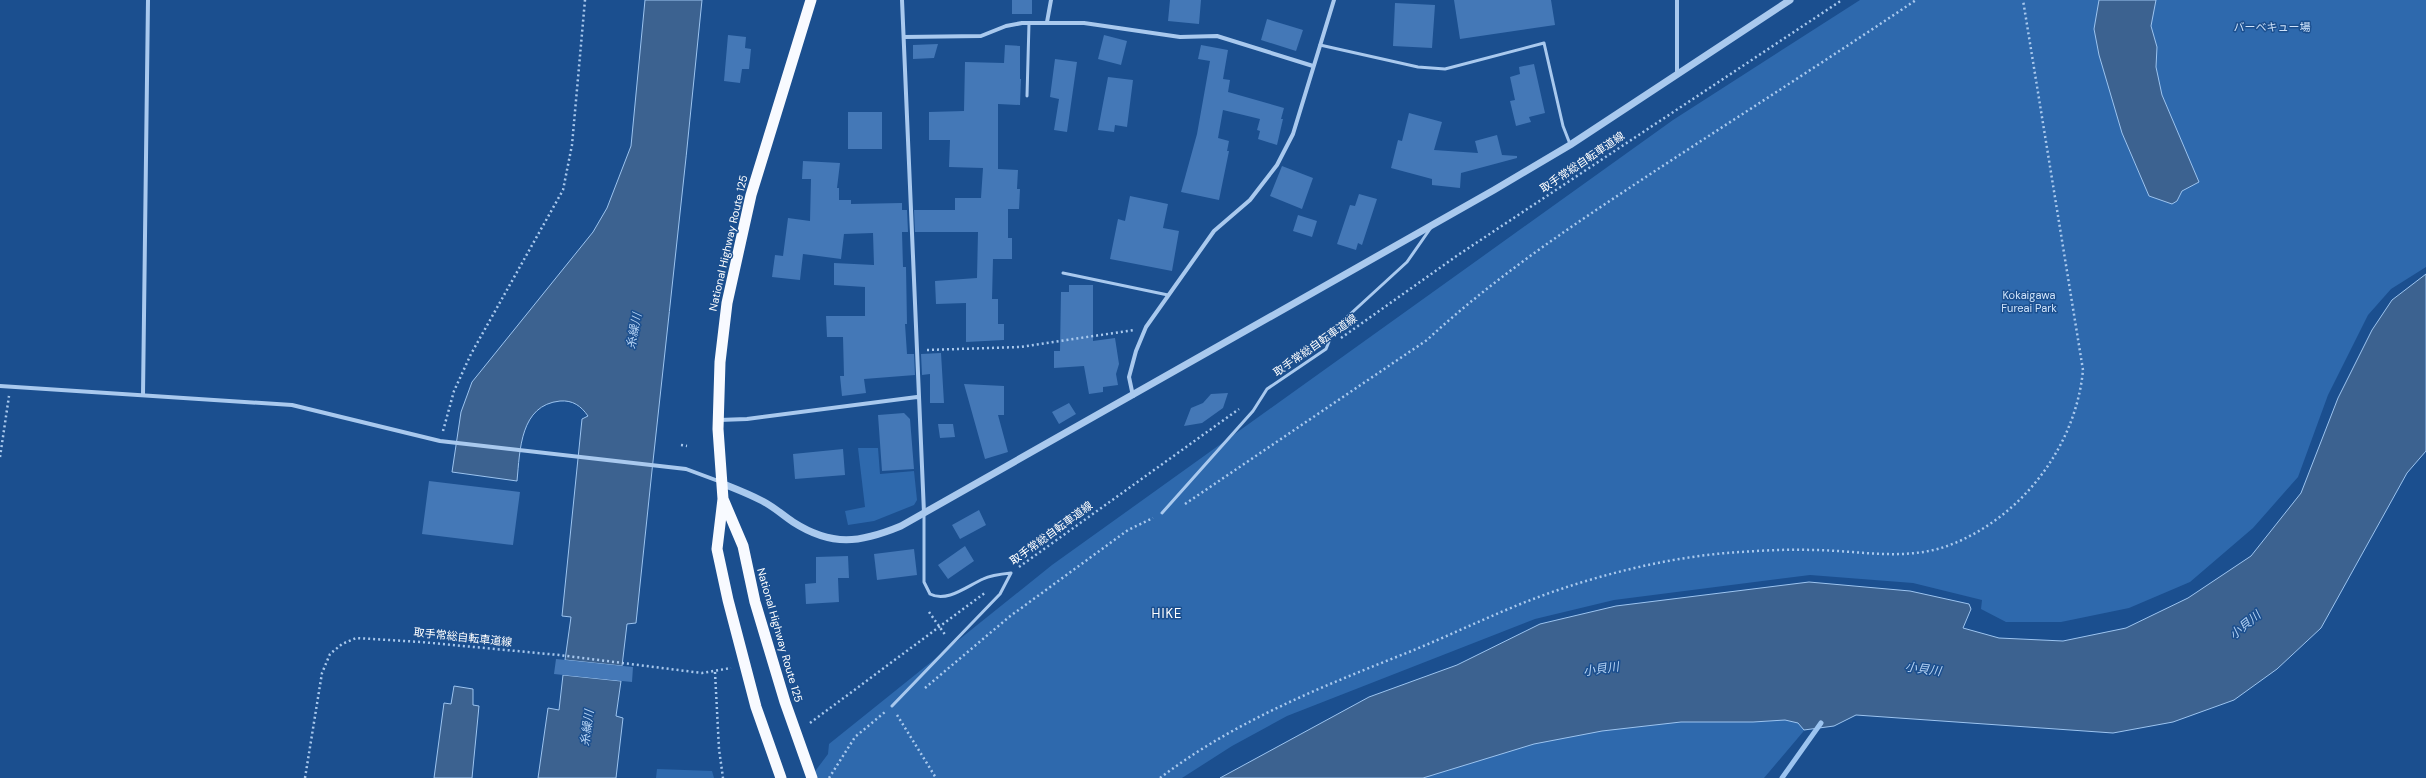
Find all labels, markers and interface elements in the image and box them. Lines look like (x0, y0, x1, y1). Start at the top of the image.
park label: バーベキュー場 (2234, 20, 2311, 34)
street label: 取手常総自転車道線 (1537, 129, 1627, 195)
street label: National Highway Route 125 (706, 173, 751, 312)
park label: Kokaigawa Fureai Park (2001, 288, 2057, 315)
water label: 糸繰川 (623, 310, 646, 350)
street label: 取手常総自転車道線 (1270, 311, 1360, 379)
street label: 取手常総自転車道線 (1007, 498, 1095, 568)
street label: National Highway Route 125 (754, 566, 806, 704)
district label: HIKE (1152, 605, 1182, 622)
water label: 小貝川 (2226, 606, 2265, 643)
street label: 取手常総自転車道線 (413, 625, 513, 649)
water label: 小貝川 (1582, 658, 1622, 679)
water label: 小貝川 (1904, 659, 1944, 680)
water label: 糸繰川 (577, 707, 598, 747)

